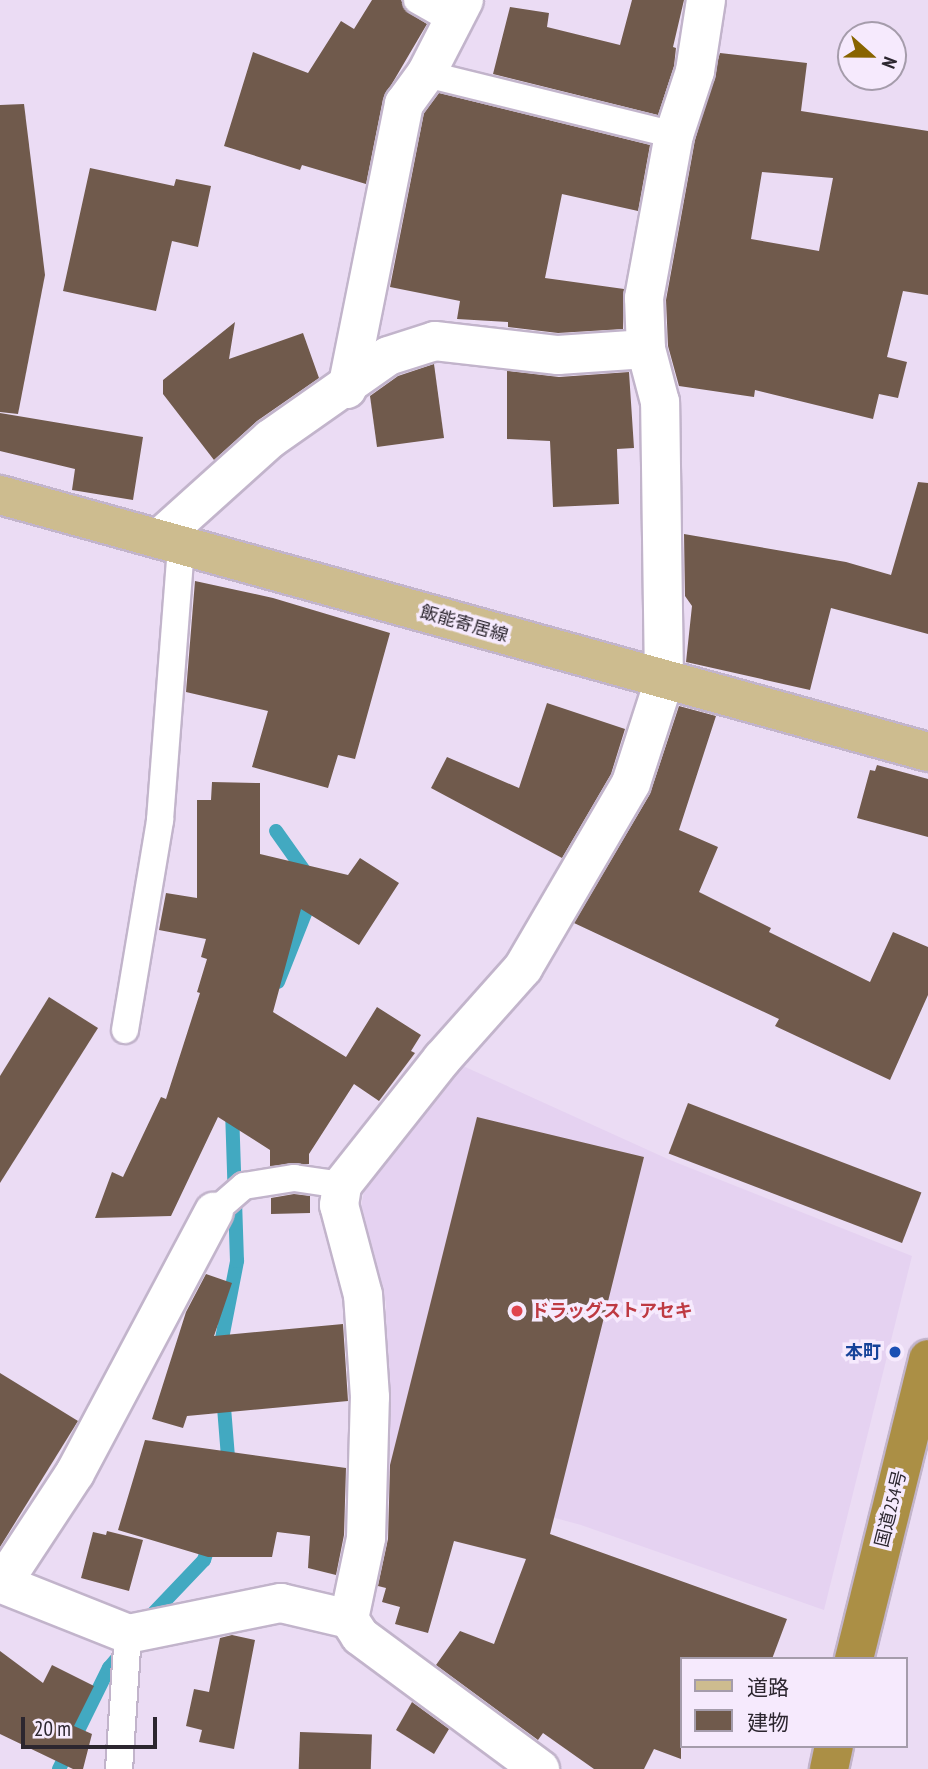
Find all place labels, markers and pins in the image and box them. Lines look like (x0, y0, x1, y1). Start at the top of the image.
place label: ドラッグストアセキ (531, 1300, 693, 1322)
marker: ドラッグストアセキ (509, 1303, 525, 1319)
place label: 本町 (845, 1341, 881, 1363)
marker: 本町 (887, 1344, 903, 1360)

